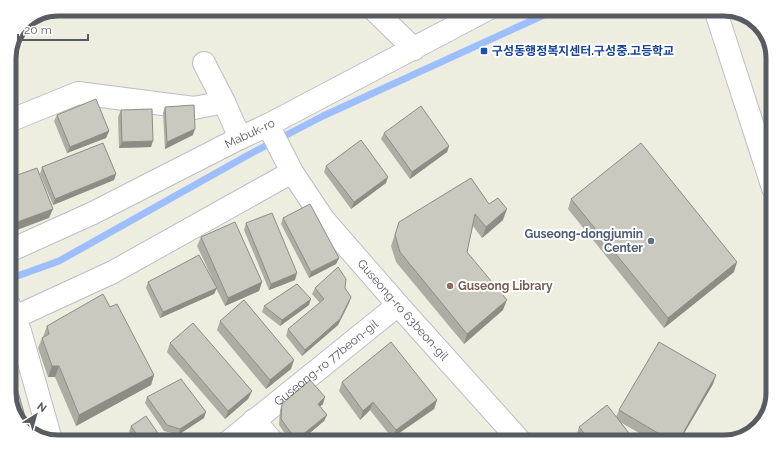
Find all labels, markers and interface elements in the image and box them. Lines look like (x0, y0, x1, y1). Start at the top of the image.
scale bar (18, 16, 88, 42)
text: 20 m (24, 23, 52, 37)
place label: 구성동행정복지센터.구성중.고등학교 (492, 44, 674, 58)
marker: 구성동행정복지센터.구성중.고등학교 (479, 46, 489, 56)
street label: Mabuk-ro (223, 116, 277, 152)
place label: Guseong-dongjumin Center (524, 227, 643, 255)
marker: Guseong-dongjumin Center (646, 236, 656, 246)
street label: Guseong-ro 63beon-gil (354, 256, 452, 364)
place label: Guseong Library (458, 279, 553, 293)
marker: Guseong Library (445, 281, 455, 291)
street label: Guseong-ro 77beon-gil (271, 316, 381, 409)
north arrow (16, 395, 56, 435)
text: N (34, 400, 49, 415)

